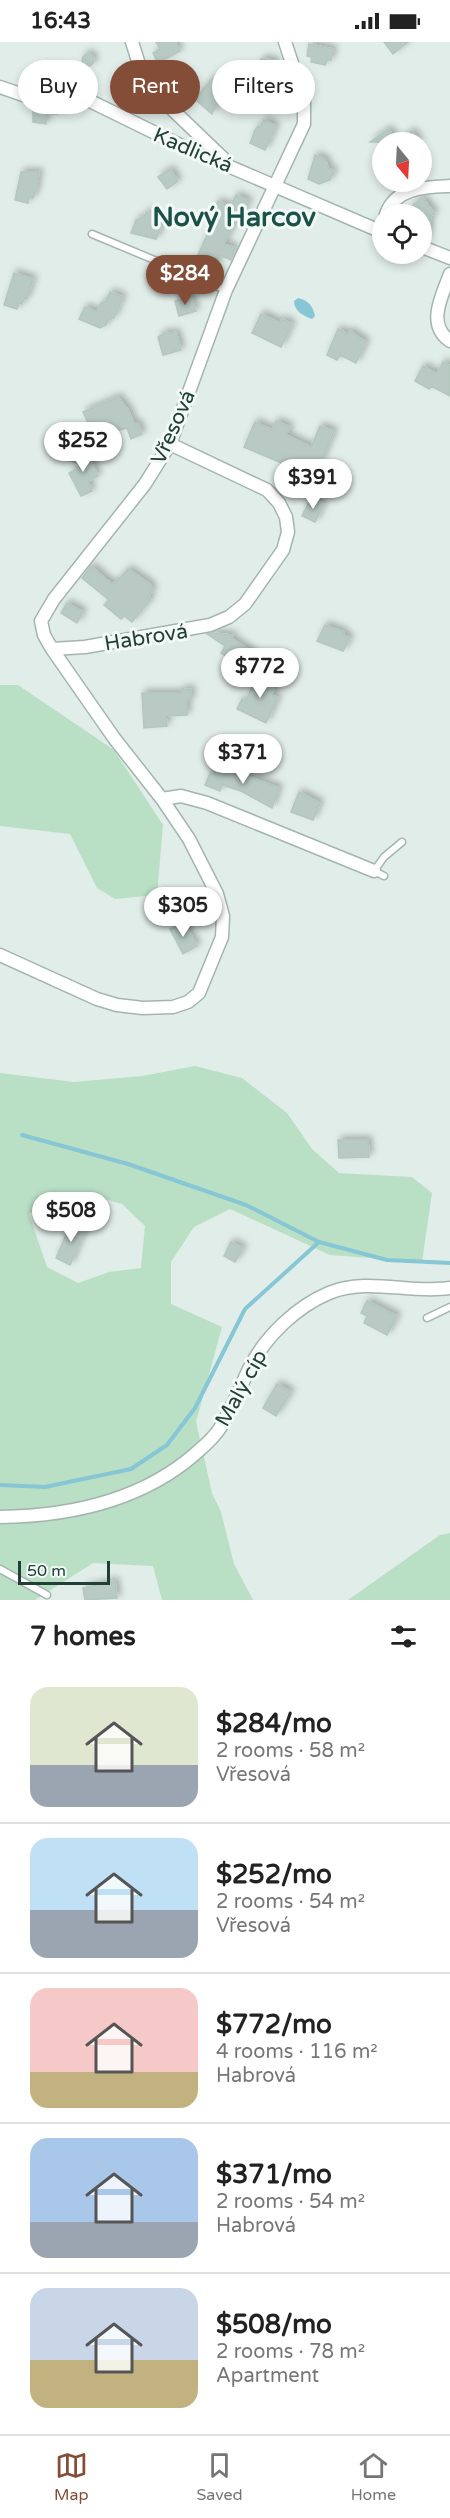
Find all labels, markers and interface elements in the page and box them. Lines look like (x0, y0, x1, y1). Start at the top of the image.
text: 16:43 (30, 8, 91, 34)
chip: Buy (18, 60, 98, 114)
chip: Rent (110, 60, 200, 114)
chip: Filters (212, 60, 315, 114)
street label: Kadlická (149, 123, 236, 178)
north arrow (372, 132, 432, 192)
map controls (372, 132, 432, 264)
district label: Nový Harcov (152, 201, 317, 234)
button: locate (372, 204, 432, 264)
pin: $284 (149, 255, 221, 306)
text: $284 (160, 262, 210, 286)
street label: Vřesová (146, 386, 201, 468)
pin: $252 (47, 422, 119, 473)
text: $252 (58, 429, 108, 453)
pin: $391 (277, 459, 349, 510)
text: $391 (288, 466, 338, 490)
street label: Habrová (103, 619, 190, 656)
pin: $772 (224, 648, 296, 699)
text: $772 (235, 655, 285, 679)
pin: $371 (207, 734, 279, 785)
text: $371 (218, 741, 268, 765)
pin: $305 (147, 887, 219, 938)
text: $305 (158, 894, 208, 918)
pin: $508 (35, 1192, 107, 1243)
text: $508 (46, 1199, 96, 1223)
street label: Malý cíp (210, 1346, 273, 1431)
scale bar (18, 1558, 110, 1586)
text: 50 m (27, 1561, 66, 1581)
icon: filters (387, 1620, 420, 1653)
text: 7 homes (30, 1621, 136, 1652)
text: $284/mo (216, 1708, 332, 1739)
icon: home (78, 1711, 150, 1783)
text: 2 rooms · 58 m² (216, 1739, 365, 1763)
text: Vřesová (216, 1763, 291, 1787)
text: $252/mo (216, 1859, 332, 1890)
icon: home (78, 1862, 150, 1934)
text: 2 rooms · 54 m² (216, 1890, 365, 1914)
text: Vřesová (216, 1914, 291, 1938)
text: $772/mo (216, 2009, 332, 2040)
icon: home (78, 2012, 150, 2084)
text: 4 rooms · 116 m² (216, 2040, 378, 2064)
text: Habrová (216, 2064, 296, 2088)
text: $371/mo (216, 2159, 332, 2190)
icon: home (78, 2162, 150, 2234)
text: 2 rooms · 54 m² (216, 2190, 365, 2214)
text: Habrová (216, 2214, 296, 2238)
text: $508/mo (216, 2309, 332, 2340)
icon: home (78, 2312, 150, 2384)
text: 2 rooms · 78 m² (216, 2340, 365, 2364)
text: Apartment (216, 2364, 319, 2388)
tab: Map (54, 2449, 89, 2505)
tab: Saved (196, 2449, 243, 2505)
tab: Home (351, 2449, 396, 2505)

